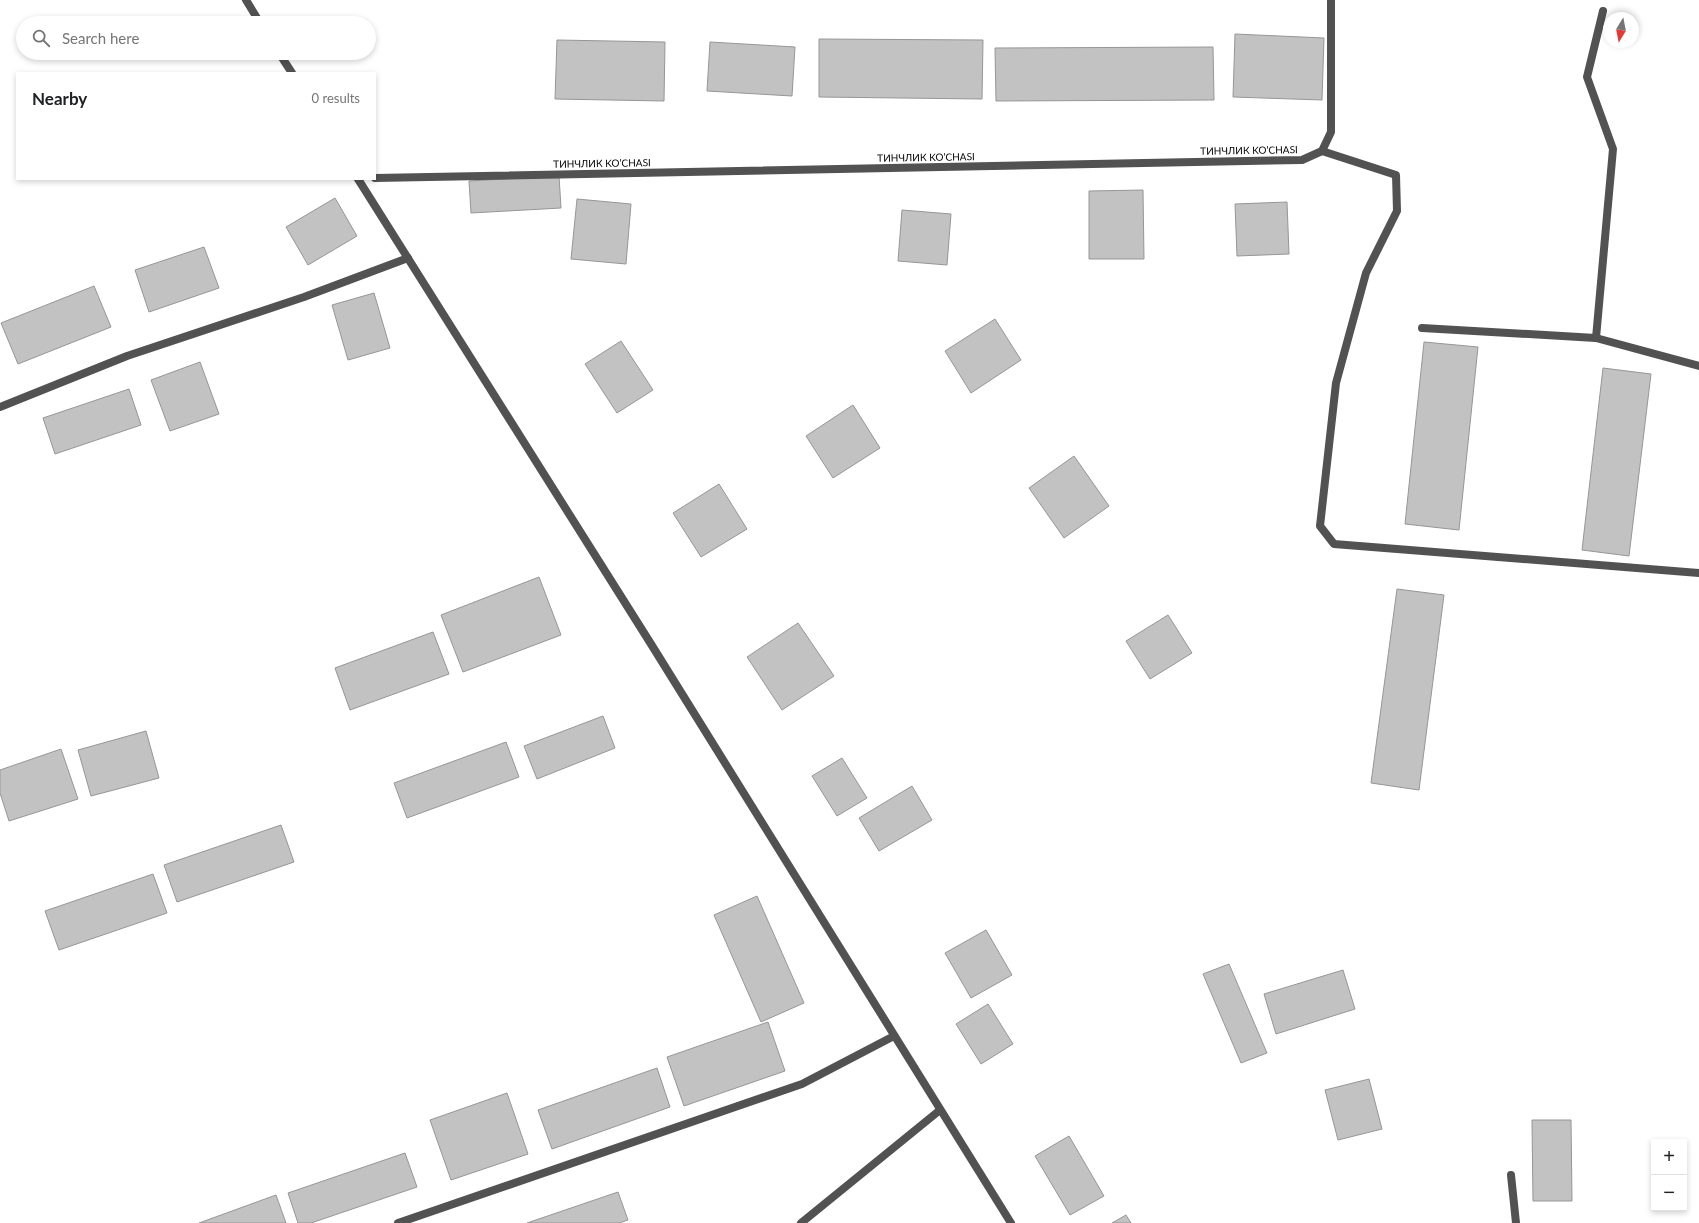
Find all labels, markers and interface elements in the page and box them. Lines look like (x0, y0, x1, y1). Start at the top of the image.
north arrow (1603, 12, 1639, 48)
search box (16, 16, 376, 60)
icon: search (30, 27, 52, 49)
text: Search here (62, 29, 139, 47)
text: Nearby (32, 88, 87, 109)
text: 0 results (312, 90, 360, 106)
street label: ТИНЧЛИК KO’CHASI (1200, 143, 1298, 157)
street label: ТИНЧЛИК KO’CHASI (877, 150, 975, 164)
street label: ТИНЧЛИК KO’CHASI (553, 156, 651, 170)
map controls (1651, 1139, 1687, 1211)
button: + (1651, 1139, 1687, 1175)
button: − (1651, 1175, 1687, 1211)

